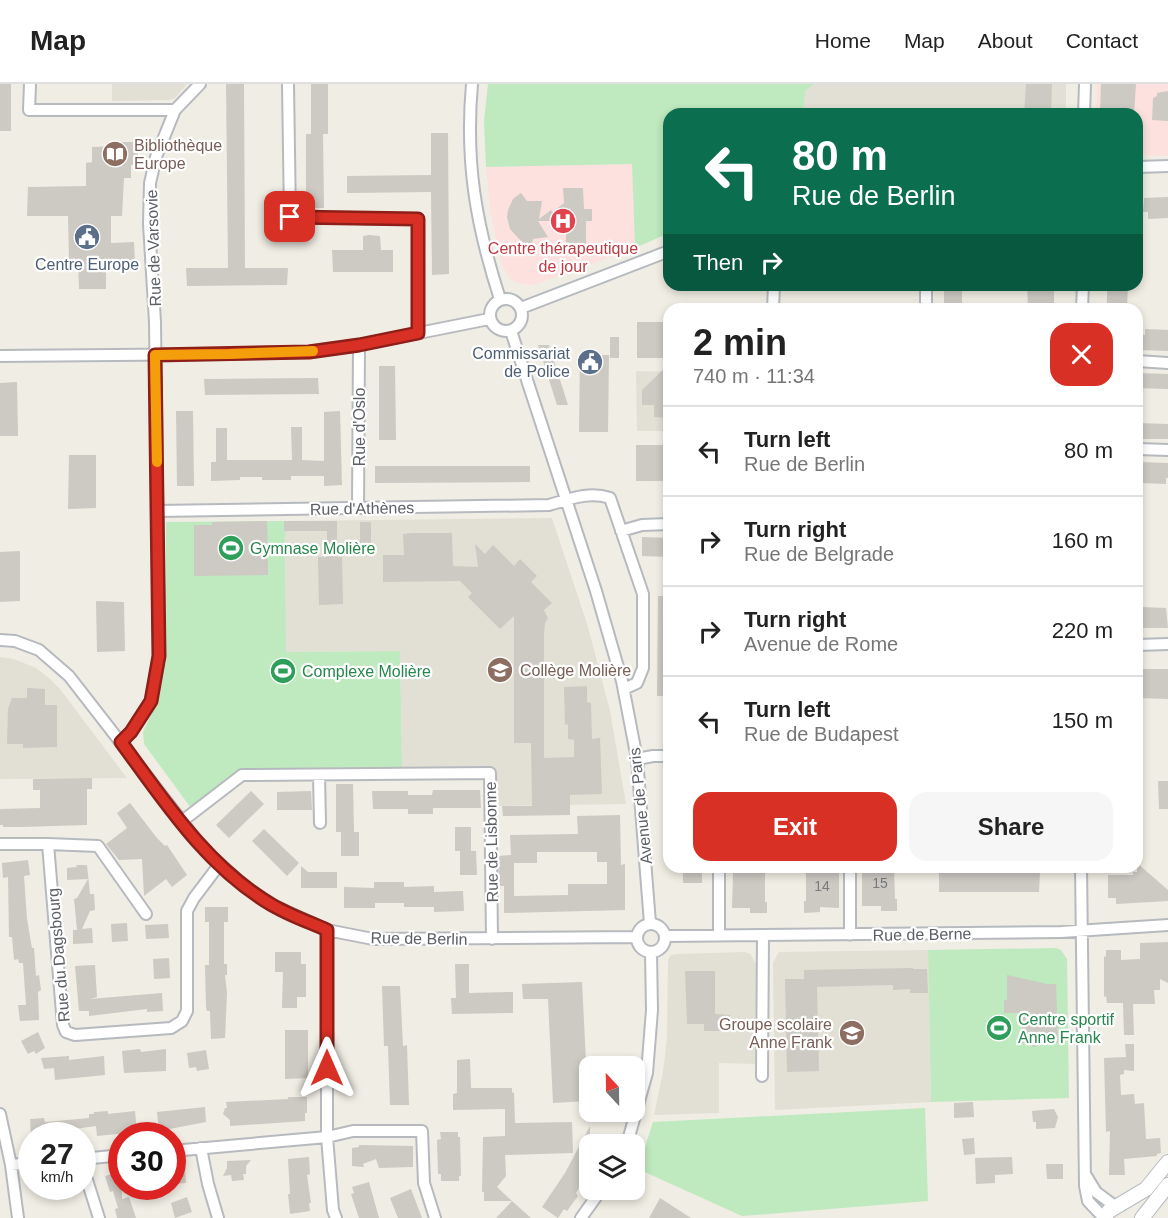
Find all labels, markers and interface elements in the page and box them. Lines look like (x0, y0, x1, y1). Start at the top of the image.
text: Map (30, 25, 86, 56)
text: Home (815, 29, 871, 52)
text: Map (904, 29, 945, 52)
text: About (978, 29, 1033, 52)
text: Contact (1066, 29, 1138, 52)
icon: left (693, 132, 771, 210)
text: 80 m (792, 132, 888, 179)
place label: Bibliothèque Europe (134, 137, 222, 172)
library icon: Bibliothèque Europe (100, 139, 130, 169)
text: Rue de Berlin (792, 181, 956, 211)
street label: Rue de Varsovie (143, 189, 164, 307)
pin (264, 191, 315, 242)
icon: arrive (273, 200, 306, 233)
hospital icon: Centre thérapeutique de jour (548, 206, 578, 236)
public building icon: Centre Europe (72, 222, 102, 252)
place label: Centre thérapeutique de jour (488, 240, 638, 275)
icon: right (755, 246, 788, 279)
text: Then (693, 250, 743, 275)
place label: Centre Europe (35, 256, 139, 273)
text: 2 min (693, 322, 787, 363)
button: close (1050, 323, 1113, 386)
place label: Commissariat de Police (472, 345, 571, 380)
public building icon: Commissariat de Police (575, 347, 605, 377)
text: 740 m · 11:34 (693, 365, 815, 387)
street label: Rue d'Oslo (351, 388, 368, 466)
text: Turn left (744, 427, 830, 452)
icon: left (693, 435, 726, 468)
text: 80 m (1064, 438, 1113, 463)
text: Rue de Berlin (744, 453, 865, 475)
street label: Rue d'Athènes (310, 499, 414, 518)
text: Turn right (744, 517, 846, 542)
icon: right (693, 525, 726, 558)
text: 160 m (1052, 528, 1113, 553)
sports icon: Gymnase Molière (216, 533, 246, 563)
place label: Gymnase Molière (250, 540, 375, 557)
text: Rue de Belgrade (744, 543, 894, 565)
text: Turn right (744, 607, 846, 632)
icon: right (693, 615, 726, 648)
text: 220 m (1052, 618, 1113, 643)
text: Avenue de Rome (744, 633, 898, 655)
school or university icon: Collège Molière (485, 655, 515, 685)
sports icon: Complexe Molière (268, 656, 298, 686)
place label: Collège Molière (520, 662, 631, 679)
place label: Complexe Molière (302, 663, 431, 680)
text: Turn left (744, 697, 830, 722)
icon: left (693, 705, 726, 738)
text: 150 m (1052, 708, 1113, 733)
text: Rue de Budapest (744, 723, 899, 745)
street label: Avenue de Paris (626, 747, 655, 865)
street label: Rue de Lisbonne (482, 781, 501, 903)
button: Exit (693, 792, 897, 861)
button: Share (909, 792, 1113, 861)
house number: 15 (872, 875, 888, 891)
house number: 14 (814, 878, 830, 894)
street label: Rue du Dagsbourg (44, 887, 73, 1023)
street label: Rue de Berne (873, 925, 972, 944)
street label: Rue de Berlin (370, 929, 468, 948)
place label: Centre sportif Anne Frank (1018, 1011, 1115, 1046)
sports icon: Centre sportif Anne Frank (984, 1013, 1014, 1043)
place label: Groupe scolaire Anne Frank (719, 1016, 833, 1051)
school or university icon: Groupe scolaire Anne Frank (837, 1018, 867, 1048)
position arrow (295, 1036, 359, 1100)
north arrow (579, 1056, 645, 1122)
map controls (579, 1056, 645, 1200)
speed limit sign: 30 (108, 1122, 186, 1200)
button: layers (579, 1134, 645, 1200)
text: 27 (40, 1137, 74, 1170)
text: km/h (41, 1168, 73, 1185)

